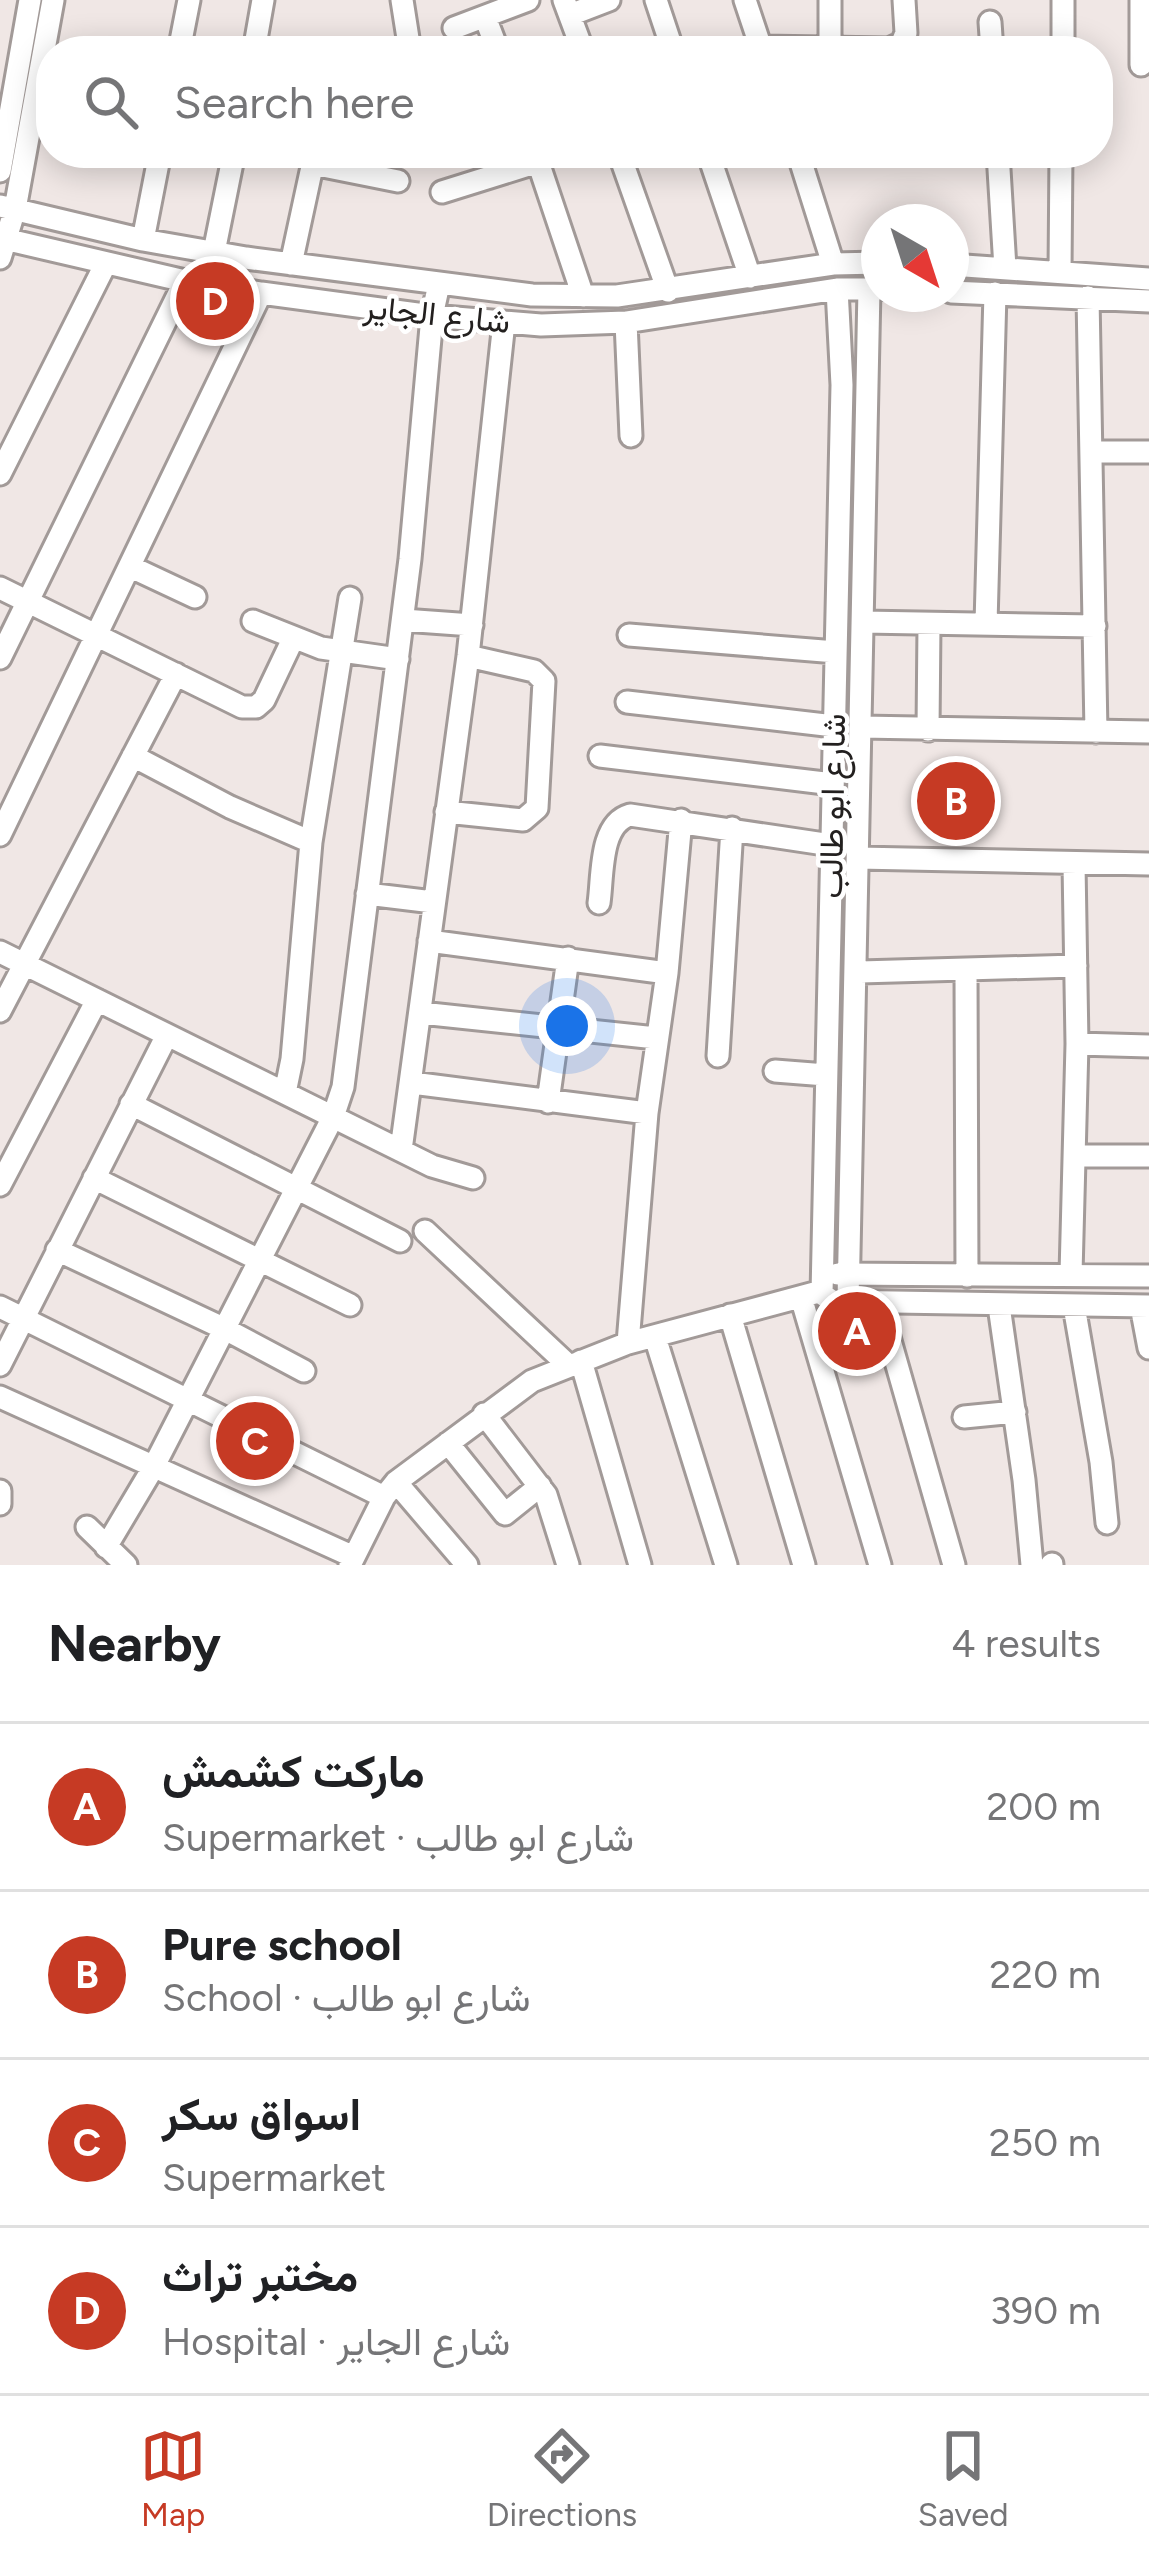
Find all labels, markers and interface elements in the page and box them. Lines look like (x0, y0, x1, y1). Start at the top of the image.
search box (36, 36, 1113, 168)
icon: search (78, 69, 144, 135)
text: Search here (174, 75, 414, 129)
north arrow (861, 204, 969, 312)
pin: D (176, 256, 254, 346)
street label: شارع الجاير (361, 287, 512, 344)
street label: شارع ابو طالب (811, 713, 856, 899)
pin: B (917, 756, 995, 846)
your location (537, 996, 597, 1056)
pin: A (818, 1286, 896, 1376)
pin: C (216, 1396, 294, 1486)
text: Nearby (48, 1613, 221, 1674)
text: 4 results (951, 1620, 1101, 1667)
text: ماركت كشمش (162, 1744, 425, 1798)
text: A (73, 1783, 101, 1830)
text: 200 m (986, 1783, 1101, 1830)
text: Supermarket · شارع ابو طالب (162, 1814, 634, 1861)
text: Pure school (162, 1917, 402, 1971)
text: B (75, 1951, 99, 1998)
text: 220 m (990, 1951, 1101, 1998)
text: School · شارع ابو طالب (162, 1974, 531, 2021)
text: اسواق سكر (162, 2087, 361, 2141)
text: C (73, 2119, 101, 2166)
text: 250 m (989, 2119, 1101, 2166)
text: Supermarket (162, 2154, 386, 2201)
text: مختبر تراث (162, 2248, 358, 2302)
text: D (73, 2287, 101, 2334)
text: 390 m (990, 2287, 1101, 2334)
text: Hospital · شارع الجاير (162, 2318, 510, 2365)
tab: Map (140, 2423, 206, 2534)
tab: Directions (487, 2423, 637, 2534)
tab: Saved (918, 2423, 1009, 2534)

